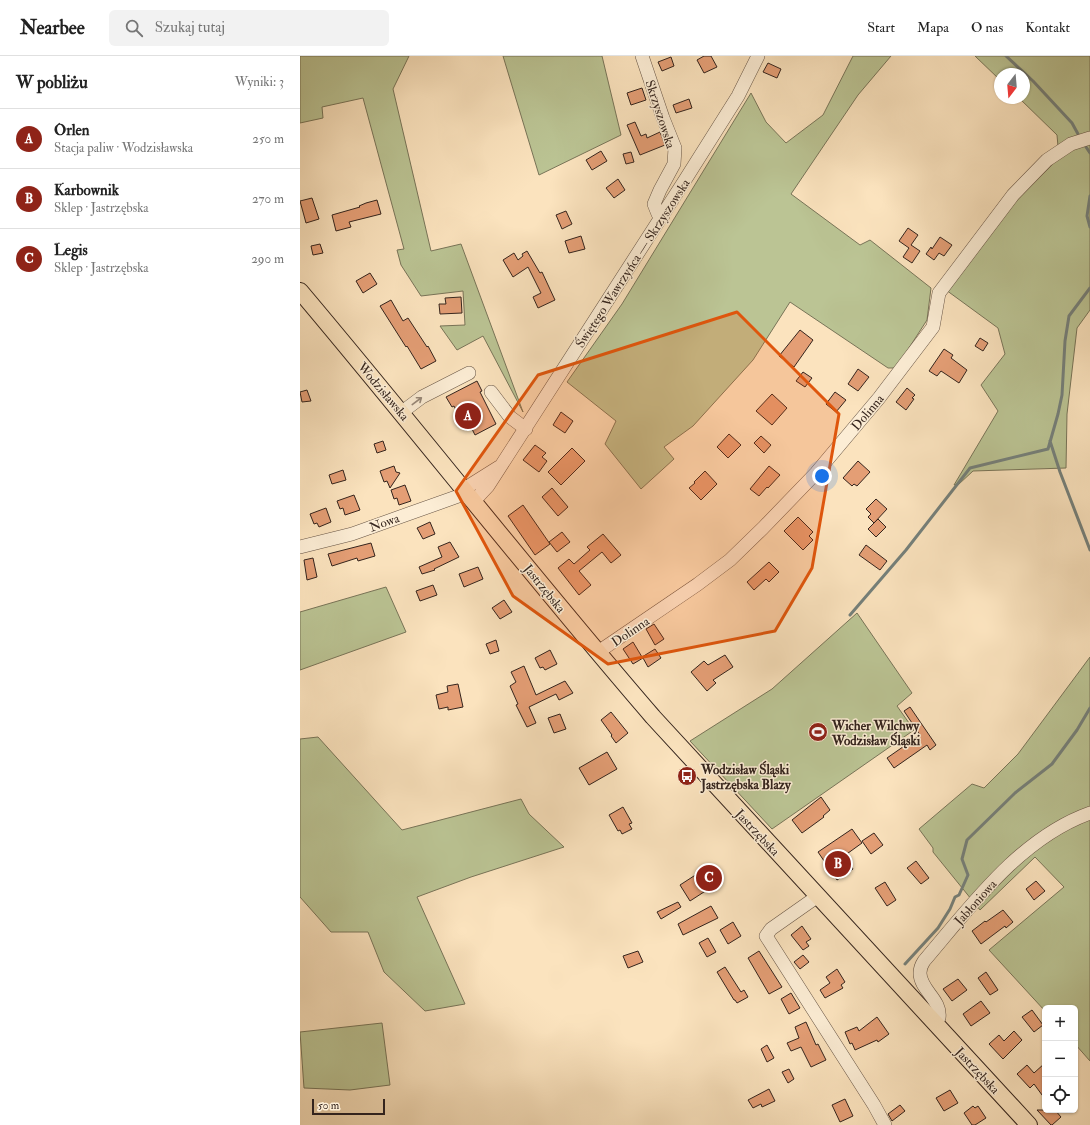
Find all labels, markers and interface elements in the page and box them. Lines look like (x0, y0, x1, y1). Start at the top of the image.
search box (109, 10, 389, 46)
text: Nearbee (20, 16, 85, 40)
icon: search (123, 17, 145, 39)
text: Szukaj tutaj (155, 18, 225, 37)
text: Start (867, 19, 895, 36)
text: Mapa (917, 19, 949, 36)
text: O nas (971, 19, 1003, 36)
text: Kontakt (1025, 19, 1070, 36)
north arrow (994, 68, 1030, 104)
text: W pobliżu (16, 72, 88, 93)
text: Wyniki: 3 (235, 74, 284, 90)
street label: Skrzyszowska (640, 78, 679, 152)
text: Orlen (54, 121, 90, 140)
text: A (25, 131, 33, 147)
text: 250 m (252, 131, 284, 147)
text: Stacja paliw · Wodzisławska (54, 140, 193, 156)
street label: Świętego Wawrzyńca — Skrzyszowska (571, 175, 695, 352)
text: Karbownik (54, 181, 119, 200)
text: B (25, 191, 33, 207)
text: 270 m (252, 191, 284, 207)
text: Sklep · Jastrzębska (54, 200, 149, 216)
text: Legis (54, 241, 88, 260)
text: C (24, 251, 34, 267)
text: 290 m (251, 251, 284, 267)
text: Sklep · Jastrzębska (54, 260, 149, 276)
street label: Wodzisławska (354, 358, 413, 425)
street label: Dolinna (848, 391, 888, 434)
one-way arrow (411, 397, 422, 405)
pin: A (455, 401, 481, 431)
your location (812, 466, 832, 486)
street label: Nowa (367, 510, 402, 536)
street label: Jastrzębska (519, 560, 569, 617)
street label: Dolinna (609, 613, 653, 650)
place label: Wicher Wilchwy Wodzisław Śląski (831, 718, 921, 749)
sports icon: Wicher Wilchwy Wodzisław Śląski (807, 721, 829, 743)
place label: Wodzisław Śląski Jastrzębska Blazy (700, 760, 792, 794)
bus stop icon: Wodzisław Śląski Jastrzębska Blazy (676, 765, 698, 787)
street label: Jastrzębska (731, 805, 783, 860)
pin: B (825, 849, 851, 879)
pin: C (696, 863, 722, 893)
street label: Jabłoniowa (950, 876, 1001, 929)
map controls (1042, 1005, 1078, 1113)
button: + (1042, 1005, 1078, 1041)
button: − (1042, 1041, 1078, 1077)
street label: Jastrzębska (951, 1043, 1003, 1098)
button: locate (1042, 1077, 1078, 1113)
scale bar (312, 1097, 385, 1116)
text: 50 m (318, 1099, 339, 1112)

